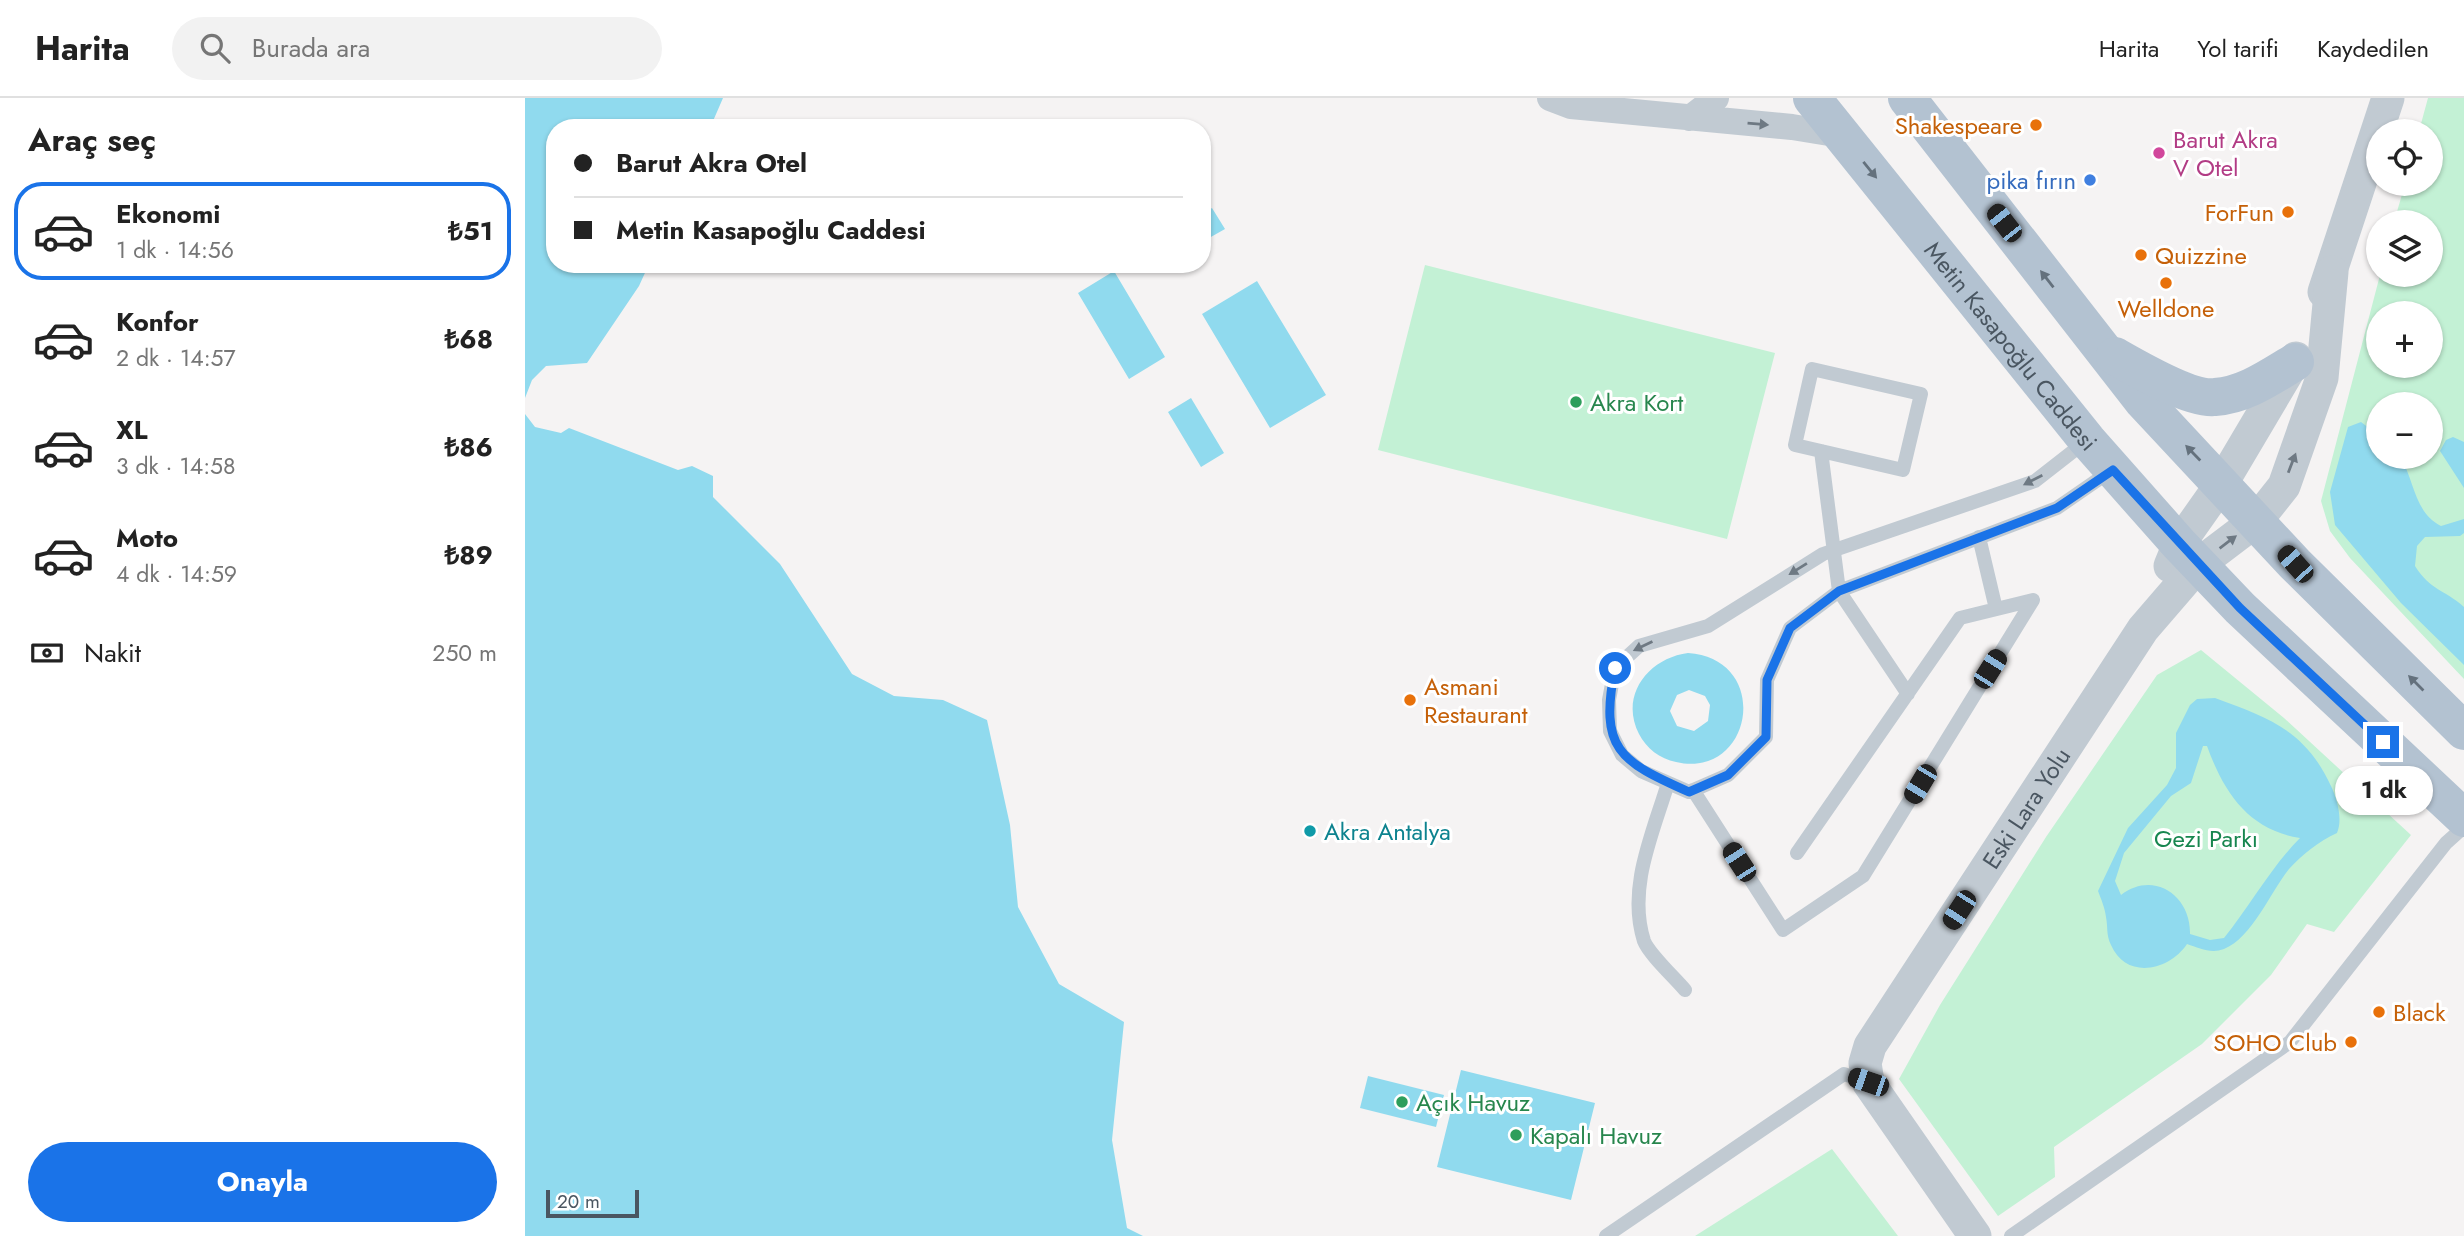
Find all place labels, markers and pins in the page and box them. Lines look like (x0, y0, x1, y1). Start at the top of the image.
place label: Shakespeare (1895, 108, 2022, 143)
marker: Shakespeare (2028, 117, 2044, 133)
place label: Barut Akra V Otel (2173, 122, 2278, 185)
marker: Barut Akra V Otel (2151, 145, 2167, 161)
place label: pika fırın (1987, 163, 2076, 198)
marker: pika fırın (2082, 172, 2098, 188)
place label: ForFun (2205, 195, 2274, 230)
marker: ForFun (2280, 204, 2296, 220)
place label: Quizzine (2155, 238, 2247, 273)
marker: Quizzine (2133, 247, 2149, 263)
marker: Welldone (2158, 275, 2174, 291)
place label: Welldone (2118, 291, 2214, 326)
place label: Akra Kort (1590, 385, 1684, 420)
marker: Akra Kort (1568, 394, 1584, 410)
place label: Asmani Restaurant (1424, 669, 1528, 732)
marker: Asmani Restaurant (1402, 692, 1418, 708)
place label: Akra Antalya (1324, 814, 1451, 849)
marker: Akra Antalya (1302, 823, 1318, 839)
place label: Black (2393, 995, 2446, 1030)
marker: Black (2371, 1004, 2387, 1020)
place label: SOHO Club (2213, 1025, 2337, 1060)
marker: SOHO Club (2343, 1034, 2359, 1050)
place label: Açık Havuz (1416, 1085, 1530, 1120)
marker: Açık Havuz (1394, 1094, 1410, 1110)
place label: Kapalı Havuz (1530, 1118, 1662, 1153)
marker: Kapalı Havuz (1508, 1127, 1524, 1143)

